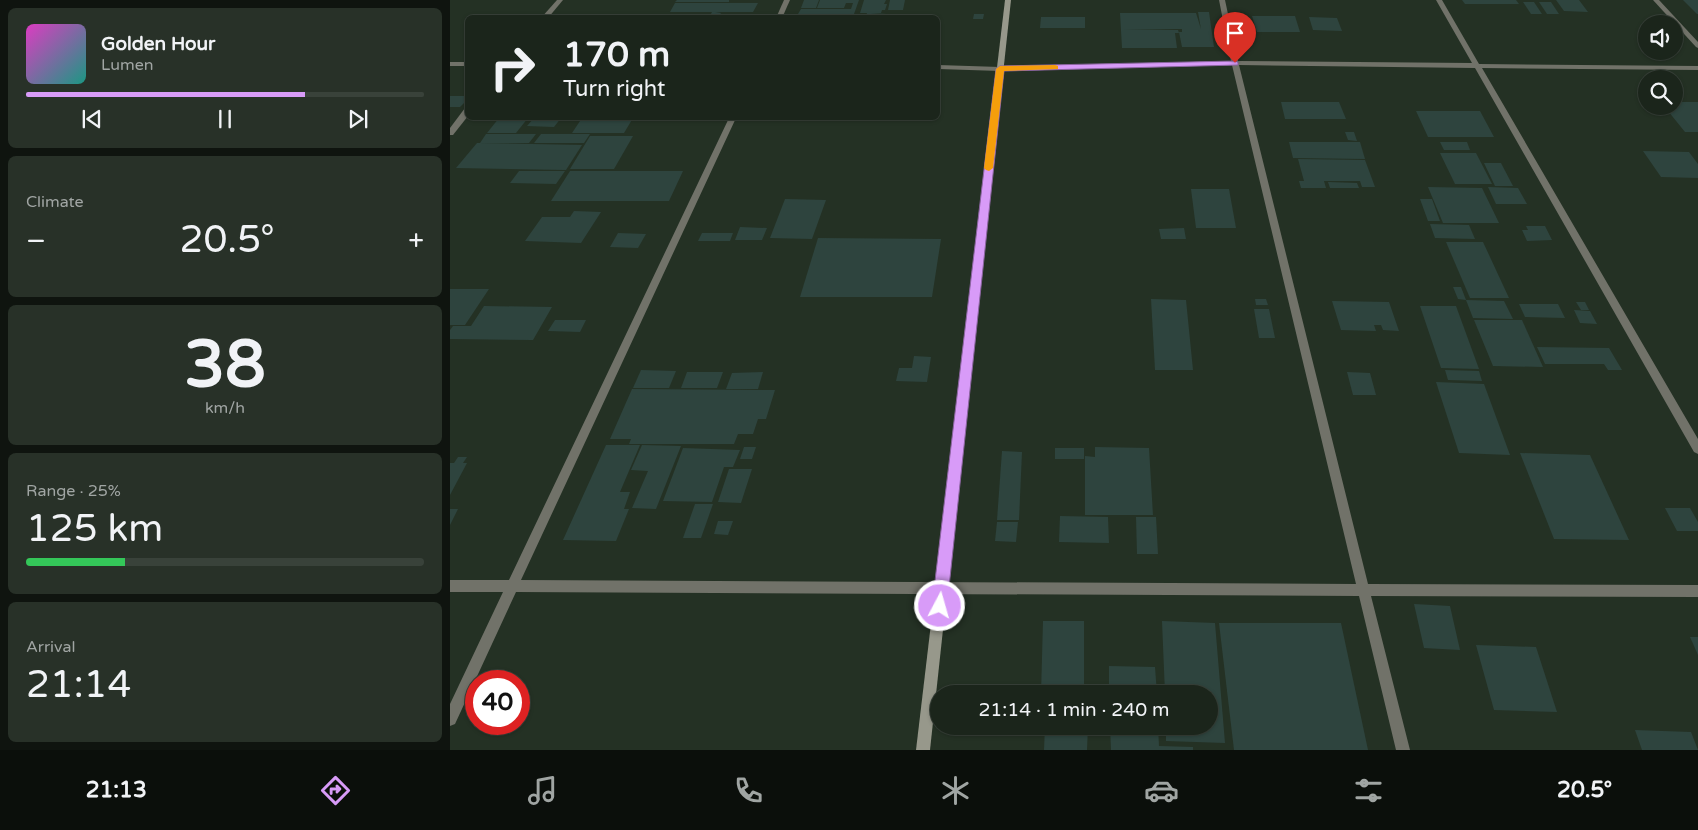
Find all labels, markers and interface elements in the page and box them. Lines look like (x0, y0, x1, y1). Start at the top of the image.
pin (1214, 12, 1256, 63)
map controls (1638, 15, 1683, 115)
button: sound (1638, 15, 1683, 60)
icon: arrive (1221, 19, 1249, 47)
text: Golden Hour (101, 33, 215, 55)
text: 170 m (563, 34, 670, 76)
icon: right (480, 35, 545, 100)
text: Lumen (101, 55, 153, 75)
button: search (1638, 70, 1683, 115)
text: Turn right (563, 76, 665, 102)
icon: previous (78, 105, 106, 133)
icon: pause (211, 105, 239, 133)
icon: next (344, 105, 372, 133)
text: Climate (26, 192, 84, 212)
text: 20.5° (180, 217, 275, 263)
text: − (26, 224, 46, 258)
text: + (408, 224, 424, 258)
text: 38 (184, 326, 266, 405)
text: km/h (205, 398, 245, 418)
text: Range · 25% (26, 481, 121, 501)
text: 125 km (26, 506, 163, 552)
position arrow (913, 579, 965, 631)
text: Arrival (26, 637, 75, 657)
text: 21:14 (26, 662, 131, 708)
speed limit sign: 40 (465, 670, 530, 735)
text: 21:14 · 1 min · 240 m (978, 699, 1170, 721)
icon: directions (318, 773, 353, 808)
icon: music (525, 773, 560, 808)
icon: phone (731, 773, 766, 808)
icon: climate (938, 773, 973, 808)
icon: car (1144, 773, 1179, 808)
icon: filters (1351, 773, 1386, 808)
text: 21:13 (86, 777, 147, 803)
text: 20.5° (1557, 777, 1612, 803)

